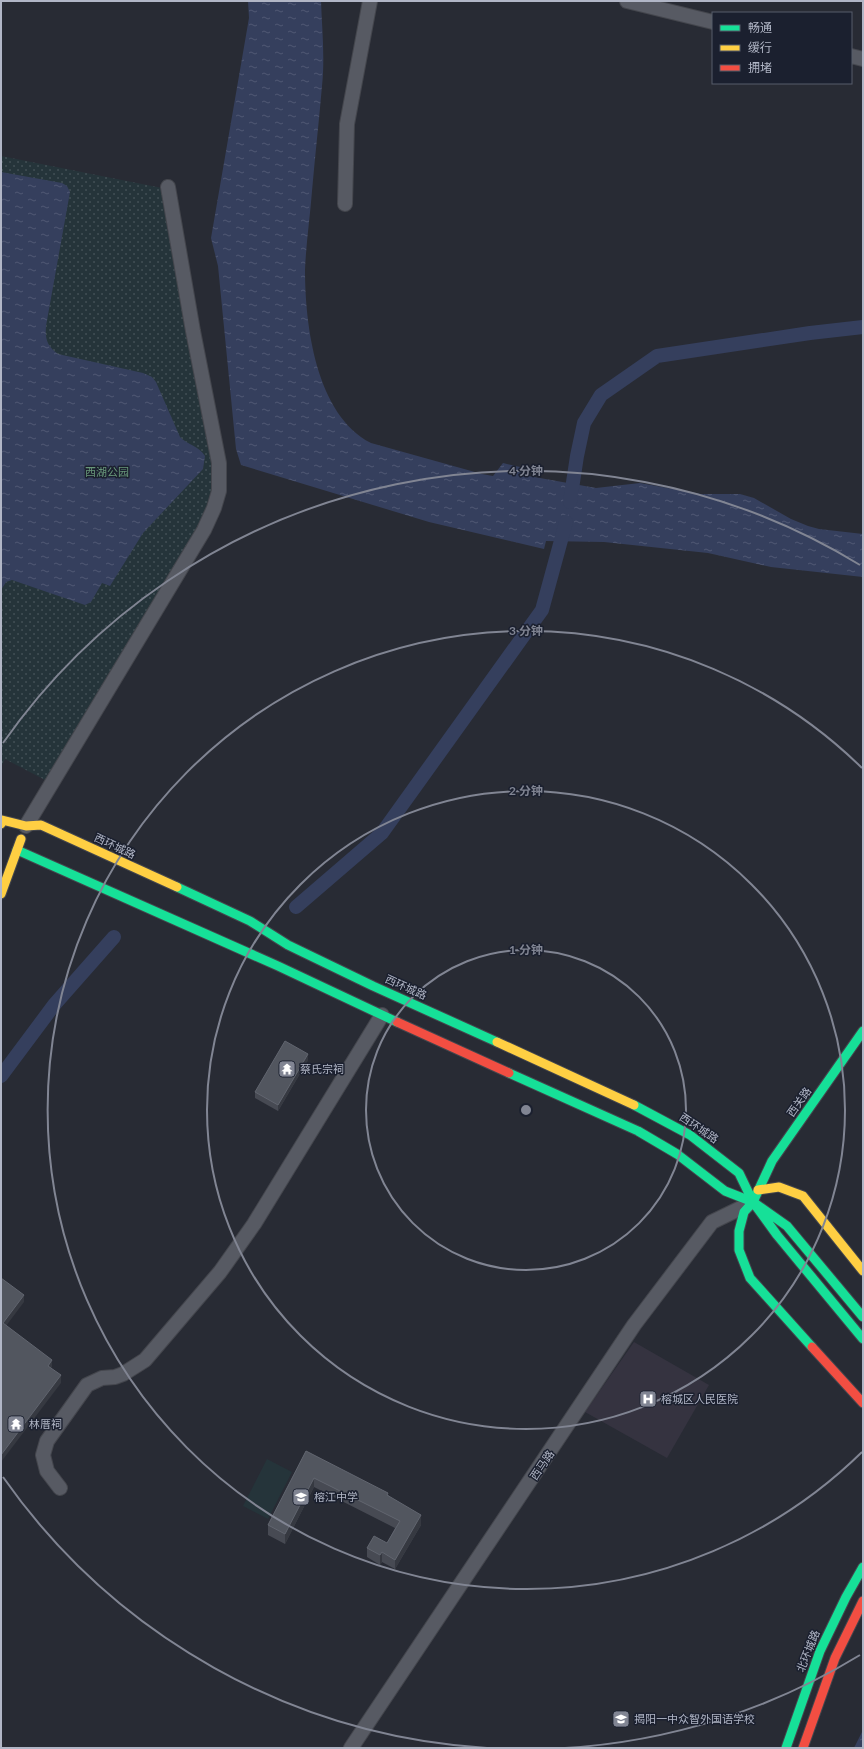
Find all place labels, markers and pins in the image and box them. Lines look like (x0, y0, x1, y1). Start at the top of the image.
temple icon: 蔡氏宗祠 (277, 1059, 297, 1079)
place label: 蔡氏宗祠 (300, 1062, 344, 1075)
centre of rings (519, 1103, 533, 1117)
hospital icon: 榕城区人民医院 (638, 1389, 658, 1409)
place label: 榕城区人民医院 (661, 1392, 738, 1405)
temple icon: 林厝祠 (6, 1414, 26, 1434)
place label: 林厝祠 (29, 1417, 62, 1430)
school or university icon: 榕江中学 (291, 1487, 311, 1507)
place label: 榕江中学 (314, 1490, 358, 1503)
school or university icon: 揭阳一中众智外国语学校 (611, 1709, 631, 1729)
place label: 揭阳一中众智外国语学校 (634, 1712, 755, 1725)

